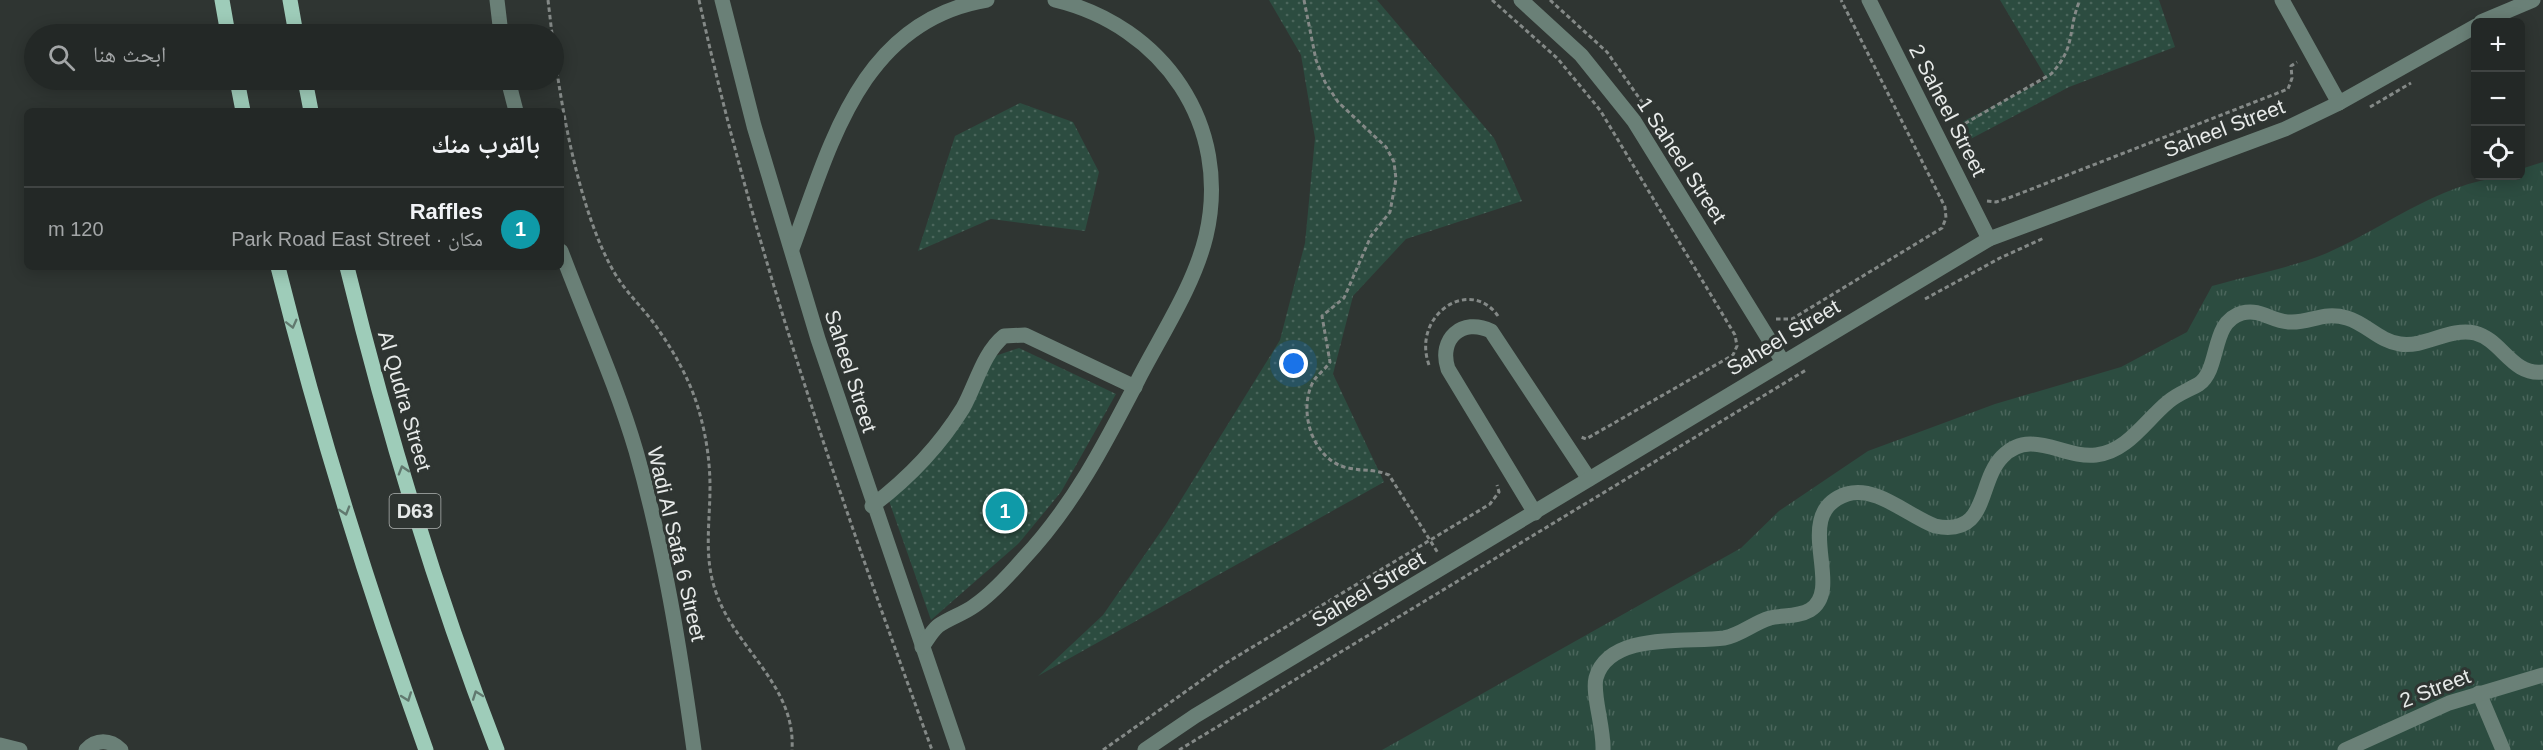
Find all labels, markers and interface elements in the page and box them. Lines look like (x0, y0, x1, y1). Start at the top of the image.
map controls (2471, 18, 2525, 180)
button: + (2471, 18, 2525, 72)
search box (24, 24, 564, 90)
street label: 2 Saheel Street (1905, 40, 1991, 180)
icon: search (45, 41, 78, 74)
text: ابحث هنا (93, 42, 166, 67)
button: − (2471, 72, 2525, 126)
street label: 1 Saheel Street (1633, 93, 1731, 227)
street label: Saheel Street (2160, 94, 2288, 162)
button: locate (2471, 126, 2525, 180)
text: بالقرب منك (431, 129, 540, 159)
text: Raffles (410, 199, 483, 224)
text: 120 m (48, 218, 104, 240)
text: 1 (515, 218, 526, 240)
text: مكان · Park Road East Street (231, 228, 483, 250)
street label: Saheel Street (1723, 294, 1844, 380)
street label: Saheel Street (820, 307, 882, 435)
one-way arrow (285, 319, 298, 329)
street label: Al Qudra Street (374, 328, 436, 474)
your location (1279, 349, 1308, 378)
street label: Wadi Al Safa 6 Street (643, 445, 711, 644)
one-way arrow (398, 465, 410, 476)
pin: 1 (986, 488, 1024, 534)
road number: D63 (390, 494, 440, 528)
one-way arrow (338, 505, 350, 516)
street label: Saheel Street (1308, 546, 1429, 632)
street label: 2 Street (2397, 664, 2474, 712)
one-way arrow (471, 690, 484, 701)
one-way arrow (399, 691, 412, 701)

